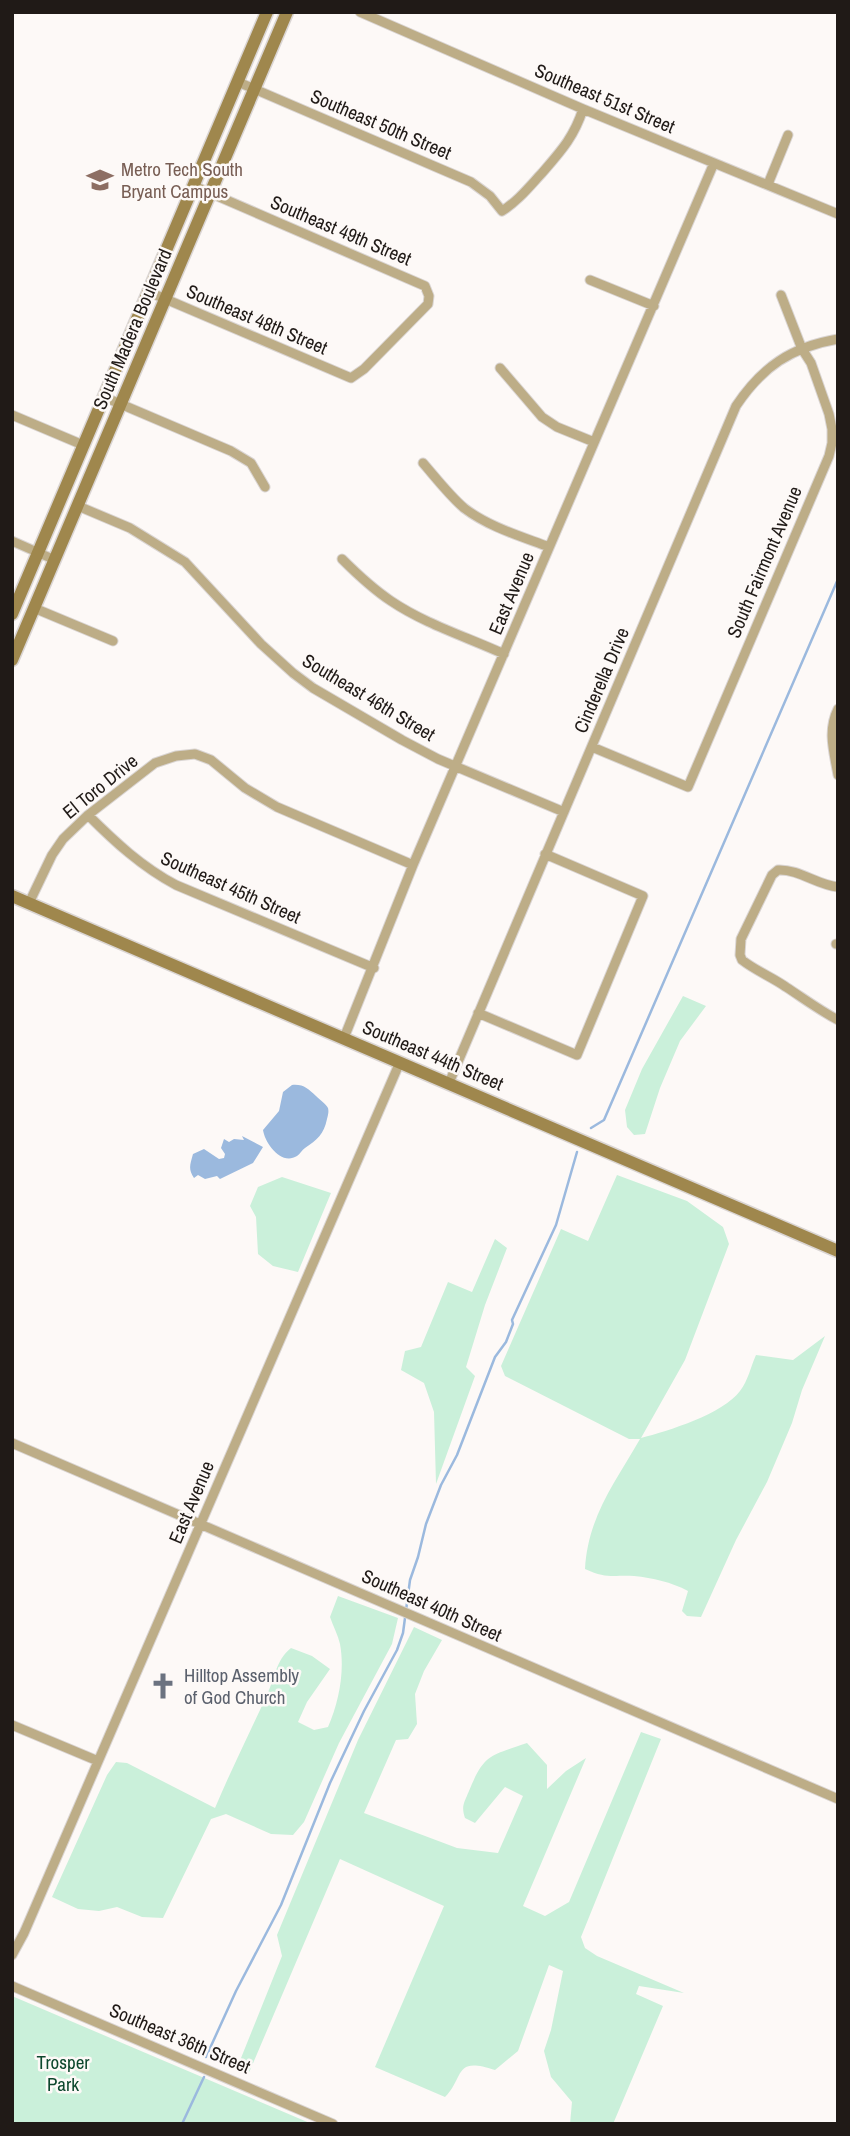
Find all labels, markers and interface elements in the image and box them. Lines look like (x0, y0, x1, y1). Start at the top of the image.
street label: Southeast 51st Street (531, 57, 680, 140)
street label: Southeast 50th Street (307, 83, 456, 166)
place label: Metro Tech South Bryant Campus (121, 156, 243, 204)
school or university icon: Metro Tech South Bryant Campus (85, 165, 115, 195)
street label: Southeast 49th Street (267, 189, 416, 272)
street label: South Madera Boulevard (86, 245, 178, 413)
street label: Southeast 48th Street (183, 278, 332, 361)
street label: South Fairmont Avenue (720, 482, 808, 642)
street label: East Avenue (482, 548, 540, 638)
street label: Cinderella Drive (567, 623, 635, 737)
street label: Southeast 46th Street (298, 647, 441, 747)
street label: El Toro Drive (57, 748, 143, 824)
street label: Southeast 45th Street (157, 844, 306, 930)
street label: Southeast 44th Street (359, 1014, 508, 1097)
street label: East Avenue (162, 1457, 220, 1547)
street label: Southeast 40th Street (358, 1562, 507, 1648)
place label: Hilltop Assembly of God Church (184, 1662, 299, 1710)
church icon: Hilltop Assembly of God Church (148, 1671, 178, 1701)
street label: Southeast 36th Street (106, 1997, 255, 2080)
park label: Trosper Park (36, 2049, 90, 2097)

